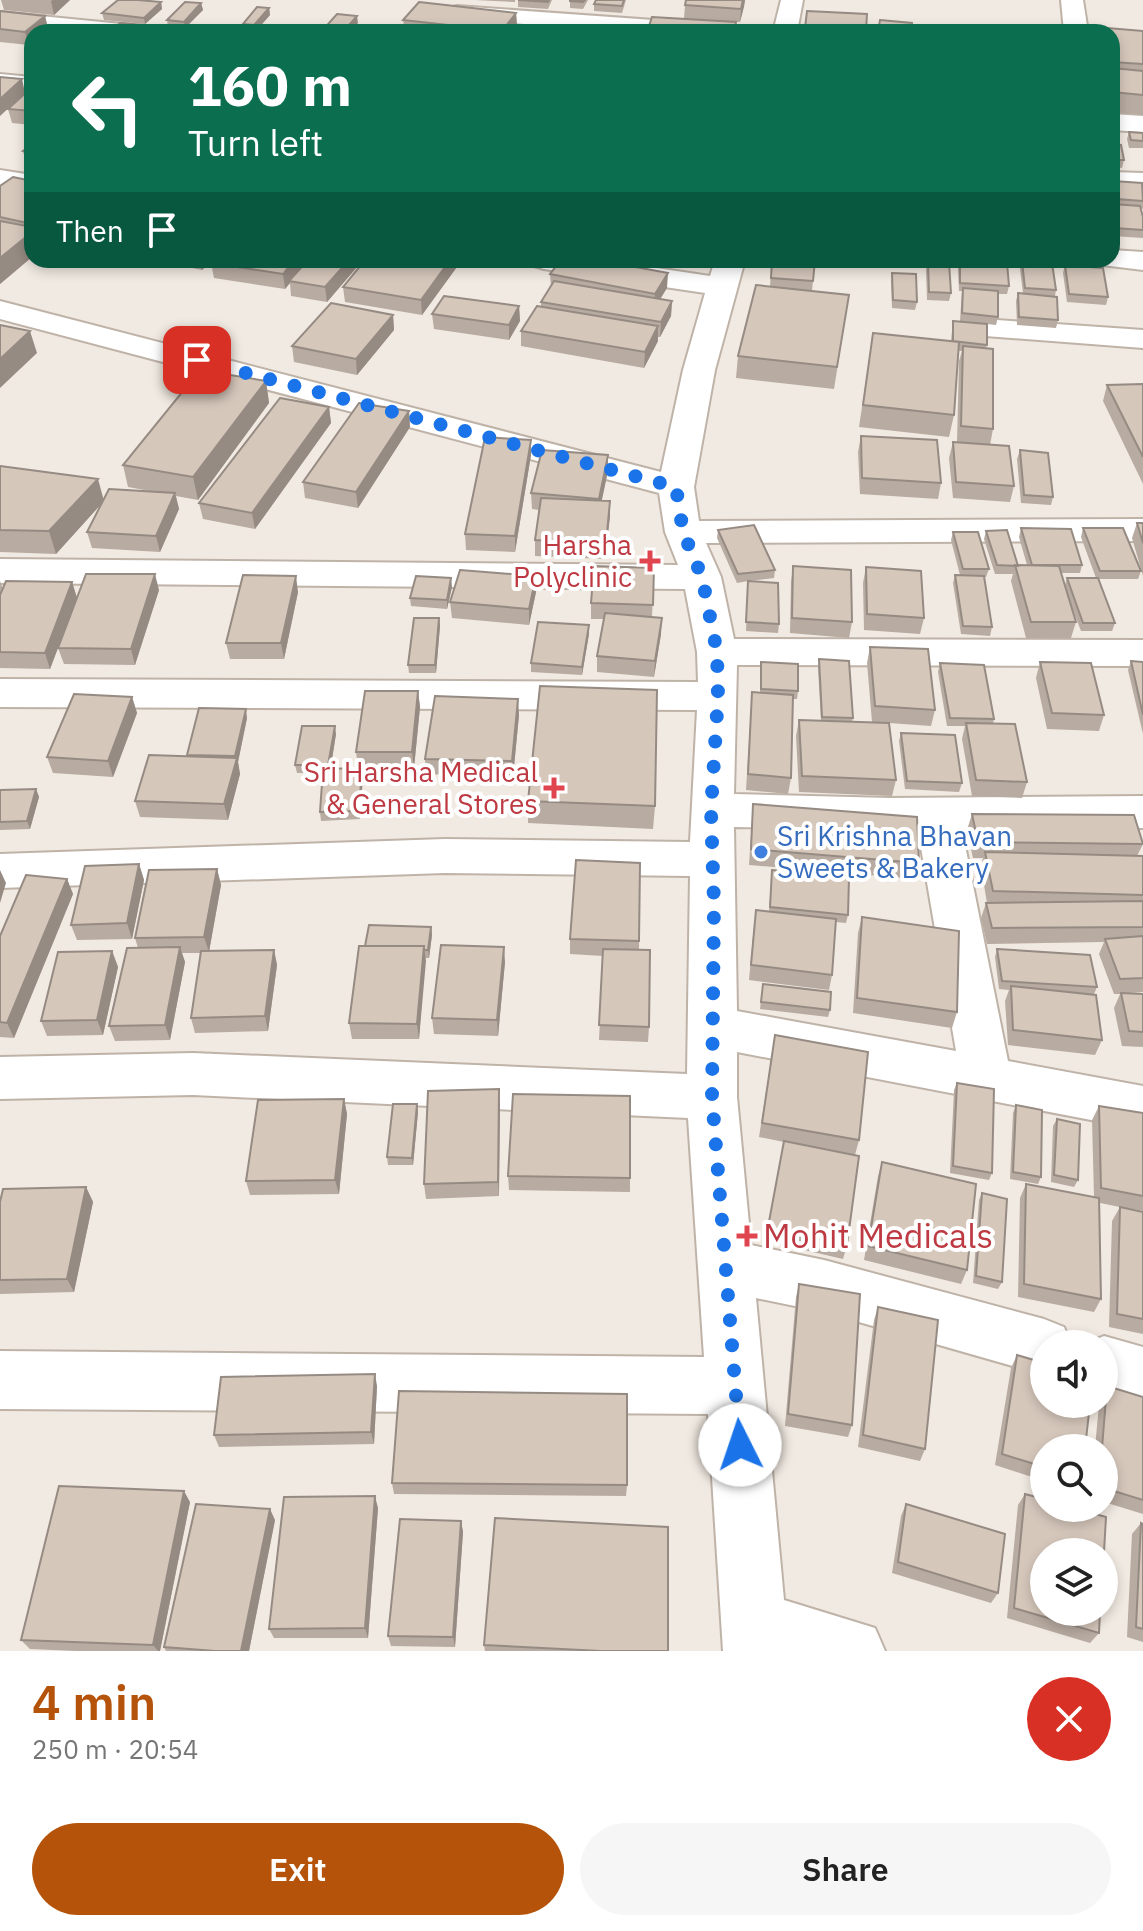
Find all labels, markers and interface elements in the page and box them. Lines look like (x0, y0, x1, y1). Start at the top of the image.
text: 160 m (188, 49, 352, 121)
icon: left (56, 56, 160, 160)
text: Turn left (188, 119, 323, 166)
icon: arrive (140, 208, 184, 252)
text: Then (56, 211, 124, 250)
pin (163, 326, 231, 394)
icon: arrive (175, 338, 219, 382)
place label: Harsha Polyclinic (513, 526, 632, 595)
marker: Harsha Polyclinic (639, 550, 661, 572)
place label: Sri Harsha Medical & General Stores (304, 753, 538, 822)
marker: Sri Harsha Medical & General Stores (545, 779, 563, 797)
place label: Sri Krishna Bhavan Sweets & Bakery (777, 817, 1012, 886)
marker: Sri Krishna Bhavan Sweets & Bakery (752, 843, 770, 861)
place label: Mohit Medicals (763, 1213, 993, 1257)
marker: Mohit Medicals (738, 1227, 756, 1245)
map controls (1030, 1330, 1118, 1626)
button: sound (1030, 1330, 1118, 1418)
position arrow (698, 1403, 782, 1487)
button: search (1030, 1434, 1118, 1522)
button: layers (1030, 1538, 1118, 1626)
text: 4 min (32, 1671, 156, 1733)
button: close (1027, 1677, 1111, 1761)
text: 250 m · 20:54 (32, 1732, 198, 1766)
button: Exit (32, 1823, 564, 1915)
button: Share (580, 1823, 1111, 1915)

